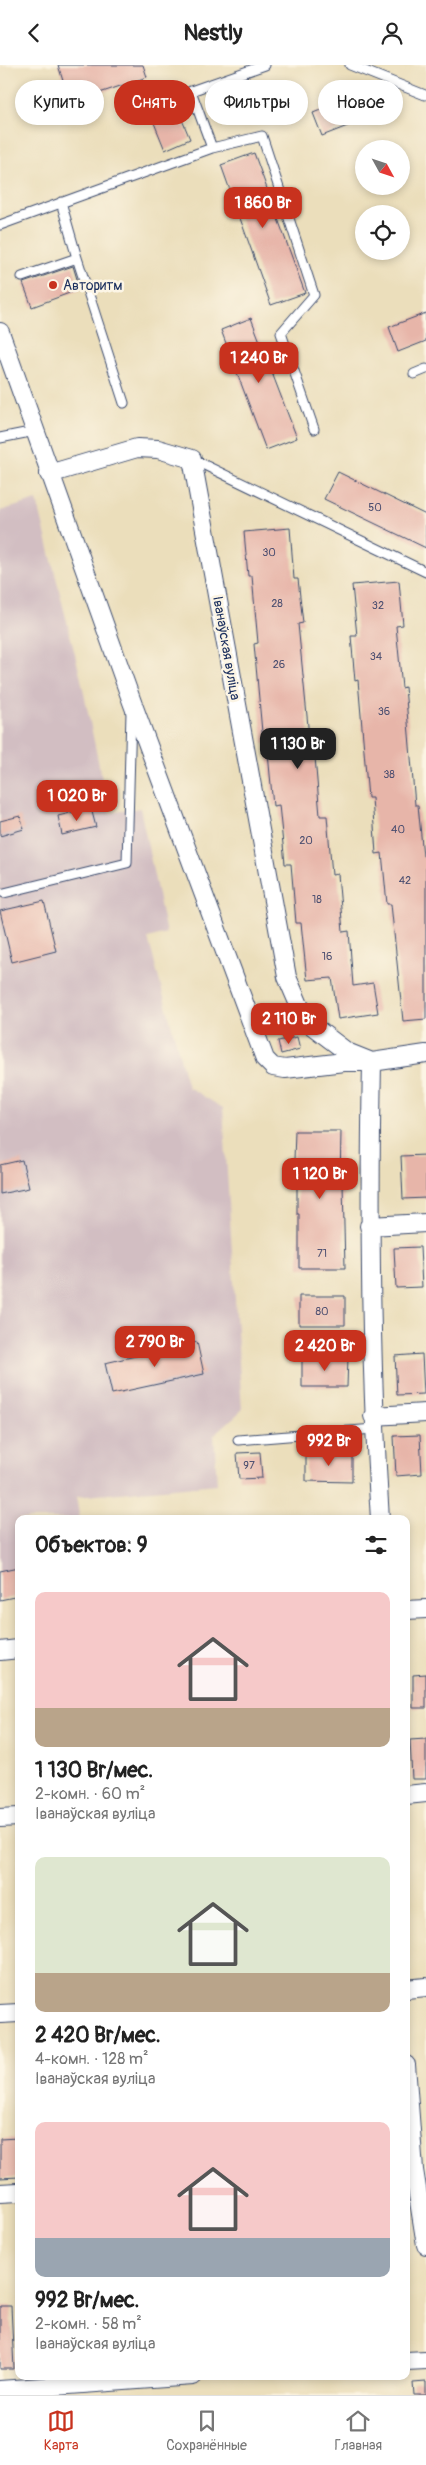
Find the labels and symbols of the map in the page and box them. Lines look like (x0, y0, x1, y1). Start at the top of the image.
north arrow (355, 140, 410, 195)
pin: 1 860 Br (211, 186, 315, 229)
place label: Авторитм (63, 277, 123, 294)
marker: Авторитм (47, 279, 59, 291)
pin: 1 240 Br (207, 341, 311, 384)
house number: 50 (368, 501, 382, 514)
house number: 30 (262, 546, 276, 559)
street label: Іванаўская вуліца (209, 595, 244, 701)
house number: 28 (271, 597, 283, 610)
house number: 32 (372, 599, 384, 612)
house number: 34 (370, 650, 383, 663)
house number: 26 (273, 658, 285, 671)
house number: 36 (378, 705, 390, 718)
pin: 1 130 Br (246, 727, 350, 770)
house number: 38 (383, 768, 395, 781)
pin: 1 020 Br (25, 779, 129, 822)
house number: 40 (391, 823, 405, 836)
house number: 20 (299, 834, 313, 847)
house number: 42 (399, 874, 411, 887)
house number: 18 (312, 893, 322, 906)
house number: 16 (322, 950, 332, 963)
pin: 2 110 Br (237, 1003, 341, 1045)
pin: 1 120 Br (268, 1157, 372, 1200)
house number: 71 (317, 1247, 327, 1260)
house number: 80 (315, 1305, 329, 1318)
pin: 2 790 Br (103, 1325, 207, 1368)
pin: 2 420 Br (273, 1329, 377, 1372)
pin: 992 Br (288, 1425, 370, 1467)
house number: 97 (243, 1459, 255, 1472)

